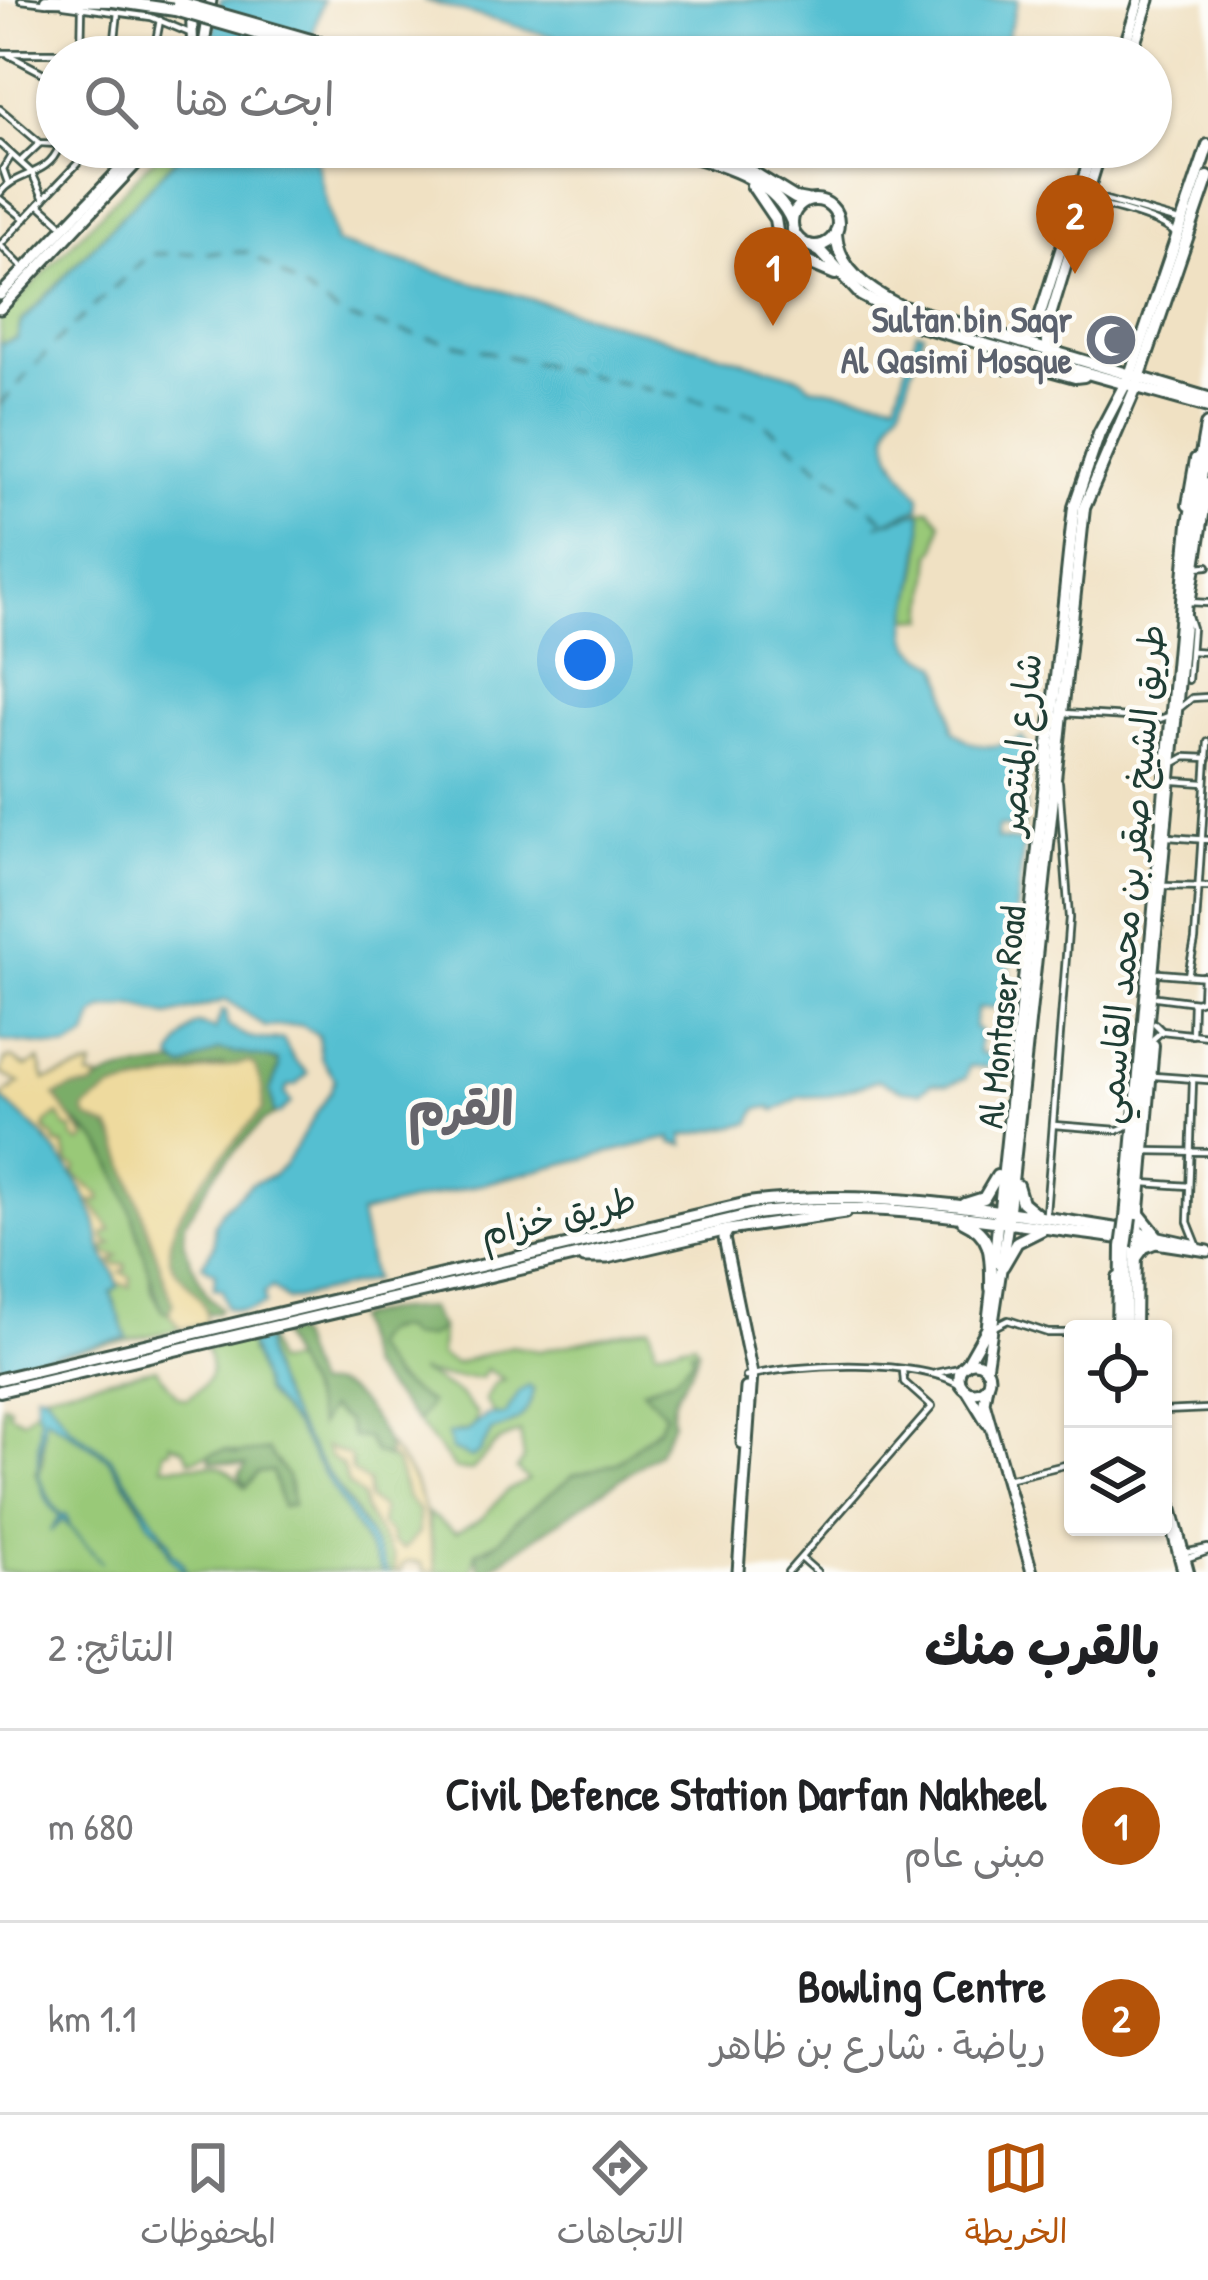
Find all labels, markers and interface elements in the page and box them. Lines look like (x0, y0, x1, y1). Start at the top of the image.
search box (36, 36, 1172, 168)
text: ابحث هنا (174, 68, 335, 129)
icon: search (78, 69, 144, 135)
pin: 2 (1036, 175, 1114, 274)
pin: 1 (734, 227, 812, 326)
place label: Sultan bin Saqr Al Qasimi Mosque (841, 294, 1073, 385)
mosque icon: Sultan bin Saqr Al Qasimi Mosque (1083, 312, 1139, 368)
street label: طريق الشيخ صقر بن محمد القاسمي (1083, 622, 1184, 1126)
your location (555, 630, 615, 690)
street label: شارع المنتصر (984, 651, 1054, 841)
street label: Al Montaser Road (964, 903, 1037, 1131)
district label: القرم (408, 1075, 514, 1146)
street label: طريق خزام (475, 1174, 642, 1261)
map controls (1064, 1320, 1172, 1536)
button: locate (1064, 1320, 1172, 1428)
button: layers (1064, 1428, 1172, 1536)
text: بالقرب منك (925, 1611, 1160, 1680)
text: النتائج: 2 (48, 1620, 174, 1673)
text: Civil Defence Station Darfan Nakheel (446, 1763, 1046, 1824)
text: 680 m (48, 1799, 133, 1852)
text: 1 (1114, 1799, 1128, 1852)
text: مبنى عام (903, 1826, 1046, 1879)
text: Bowling Centre (798, 1955, 1046, 2016)
text: 1.1 km (48, 1991, 136, 2044)
text: 2 (1112, 1991, 1130, 2044)
text: رياضة · شارع بن ظاهر (711, 2018, 1046, 2071)
tab: المحفوظات (140, 2135, 276, 2261)
tab: الاتجاهات (557, 2135, 684, 2261)
tab: الخريطة (965, 2135, 1068, 2261)

